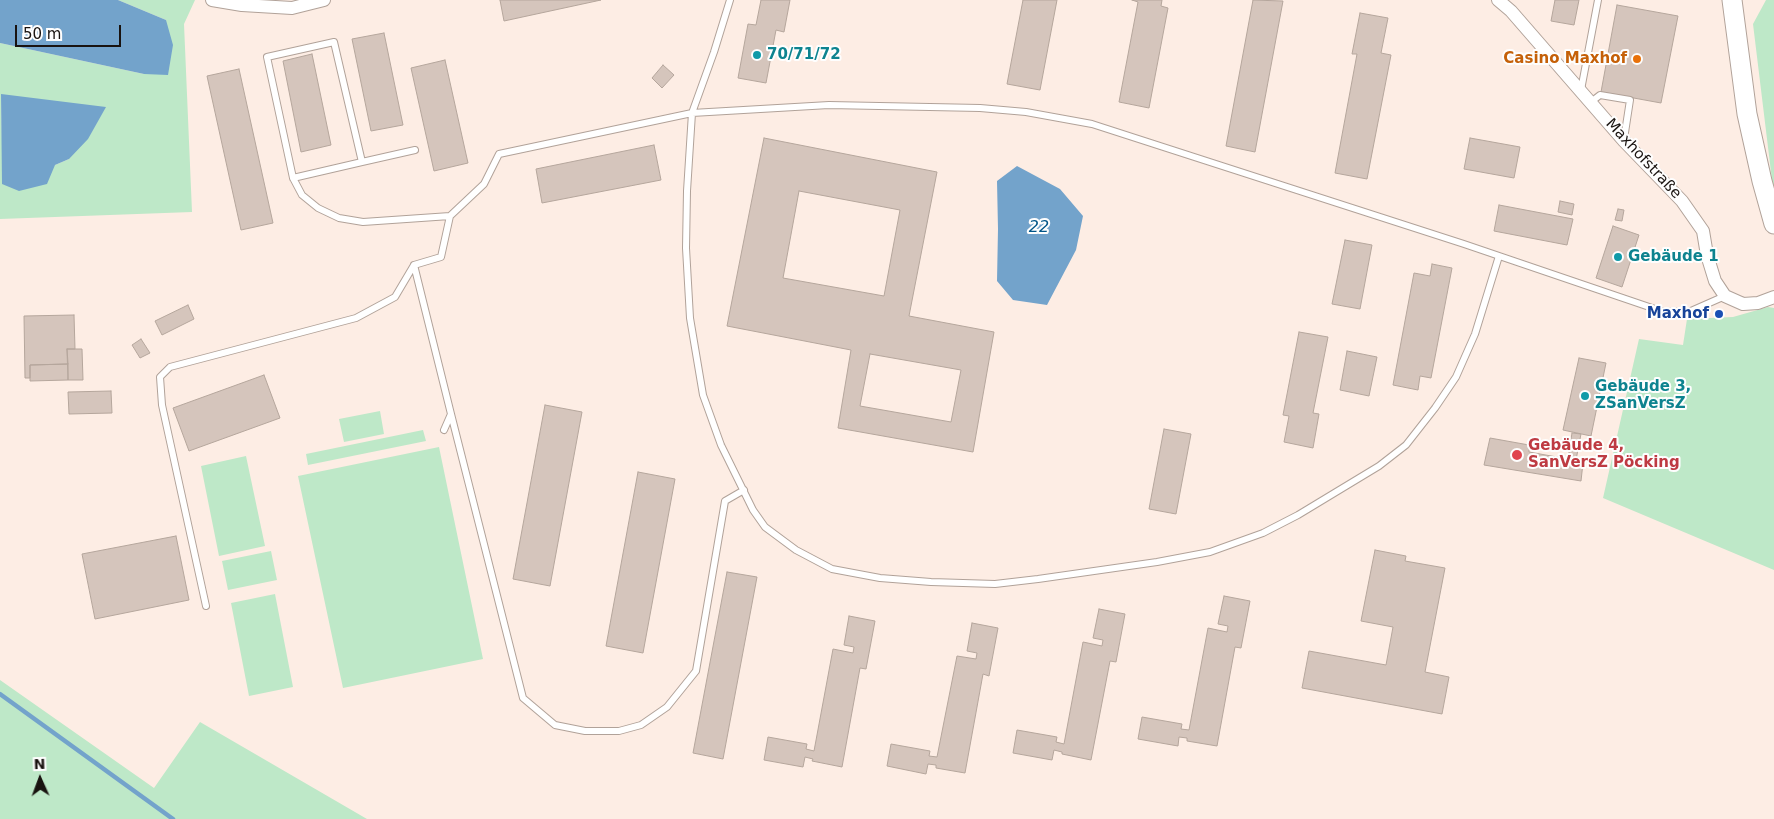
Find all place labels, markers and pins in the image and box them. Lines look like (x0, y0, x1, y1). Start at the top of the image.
place label: 70/71/72 (767, 46, 841, 64)
marker: 70/71/72 (751, 49, 763, 61)
place label: Casino Maxhof (1503, 50, 1627, 68)
marker: Casino Maxhof (1631, 53, 1643, 65)
place label: Gebäude 1 (1628, 248, 1719, 266)
marker: Gebäude 1 (1612, 251, 1624, 263)
place label: Maxhof (1647, 305, 1709, 323)
marker: Maxhof (1713, 308, 1725, 320)
place label: Gebäude 3, ZSanVersZ (1595, 378, 1691, 413)
marker: Gebäude 3, ZSanVersZ (1579, 390, 1591, 402)
place label: Gebäude 4, SanVersZ Pöcking (1528, 437, 1680, 472)
marker: Gebäude 4, SanVersZ Pöcking (1510, 448, 1524, 462)

